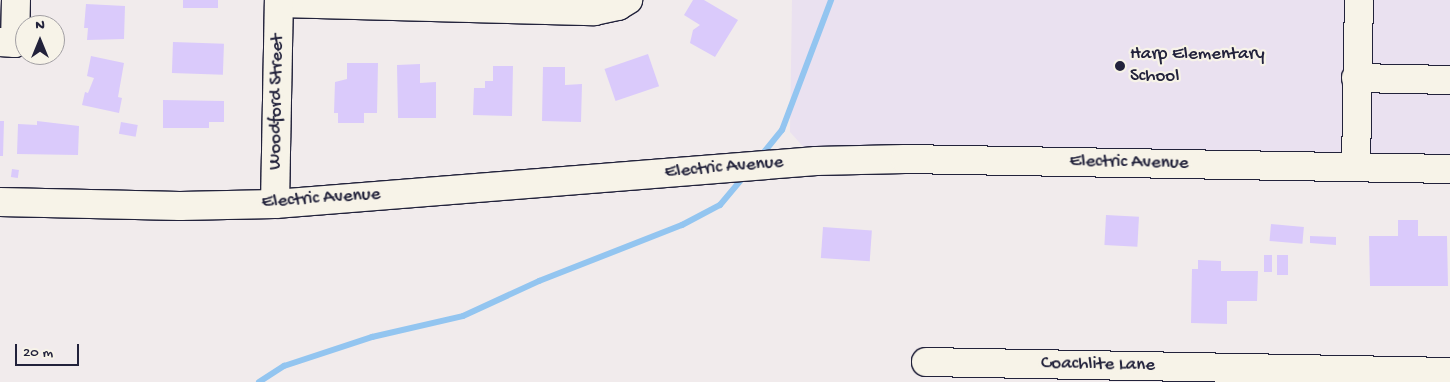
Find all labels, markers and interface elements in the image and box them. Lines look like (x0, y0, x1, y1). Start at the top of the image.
north arrow (15, 15, 65, 65)
text: N (35, 17, 45, 34)
street label: Woodford Street (264, 34, 290, 170)
place label: Harp Elementary School (1130, 44, 1265, 88)
marker: Harp Elementary School (1114, 60, 1126, 72)
street label: Electric Avenue (664, 151, 784, 185)
street label: Electric Avenue (1069, 151, 1189, 175)
street label: Electric Avenue (261, 183, 381, 215)
scale bar (18, 334, 81, 366)
text: 20 m (23, 344, 53, 362)
street label: Coachlite Lane (1041, 353, 1155, 377)

